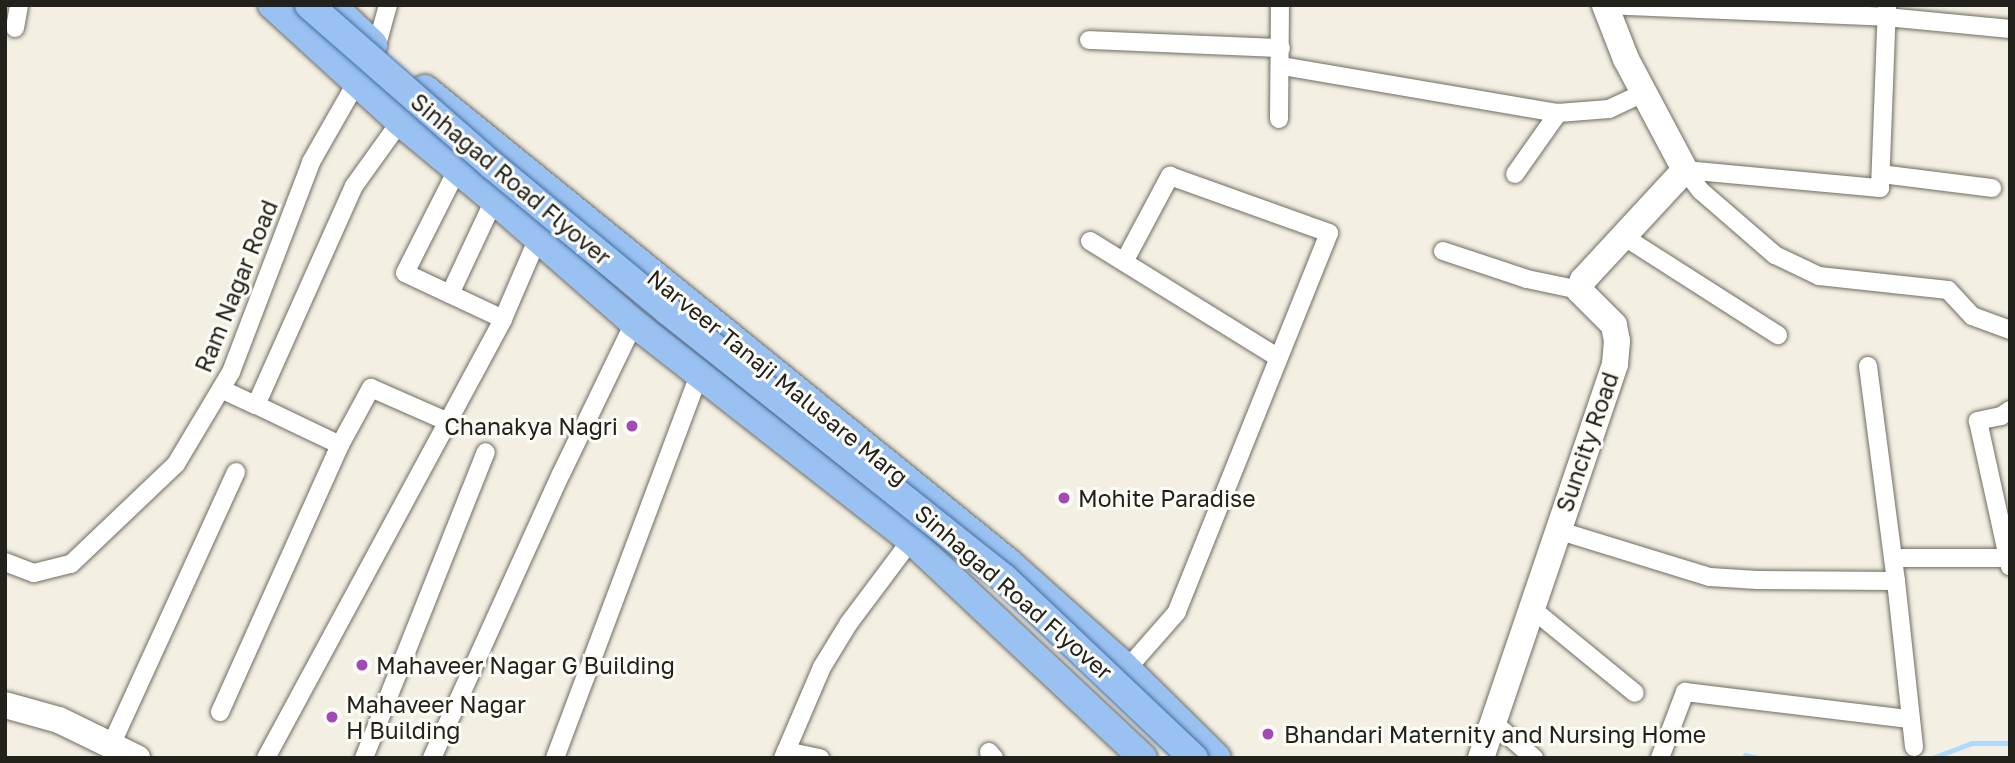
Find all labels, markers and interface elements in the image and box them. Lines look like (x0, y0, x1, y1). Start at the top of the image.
street label: Sinhagad Road Flyover (405, 87, 617, 271)
street label: Ram Nagar Road (189, 196, 283, 376)
street label: Narveer Tanaji Malusare Marg (642, 263, 914, 491)
street label: Suncity Road (1550, 368, 1624, 516)
place label: Chanakya Nagri (444, 412, 618, 440)
marker: Chanakya Nagri (624, 418, 640, 434)
place label: Mohite Paradise (1078, 484, 1256, 512)
marker: Mohite Paradise (1056, 490, 1072, 506)
street label: Sinhagad Road Flyover (910, 499, 1118, 685)
place label: Mahaveer Nagar G Building (376, 651, 675, 679)
marker: Mahaveer Nagar G Building (354, 657, 370, 673)
place label: Mahaveer Nagar H Building (346, 690, 526, 744)
marker: Mahaveer Nagar H Building (324, 709, 340, 725)
place label: Bhandari Maternity and Nursing Home (1284, 720, 1706, 748)
marker: Bhandari Maternity and Nursing Home (1258, 724, 1278, 744)

